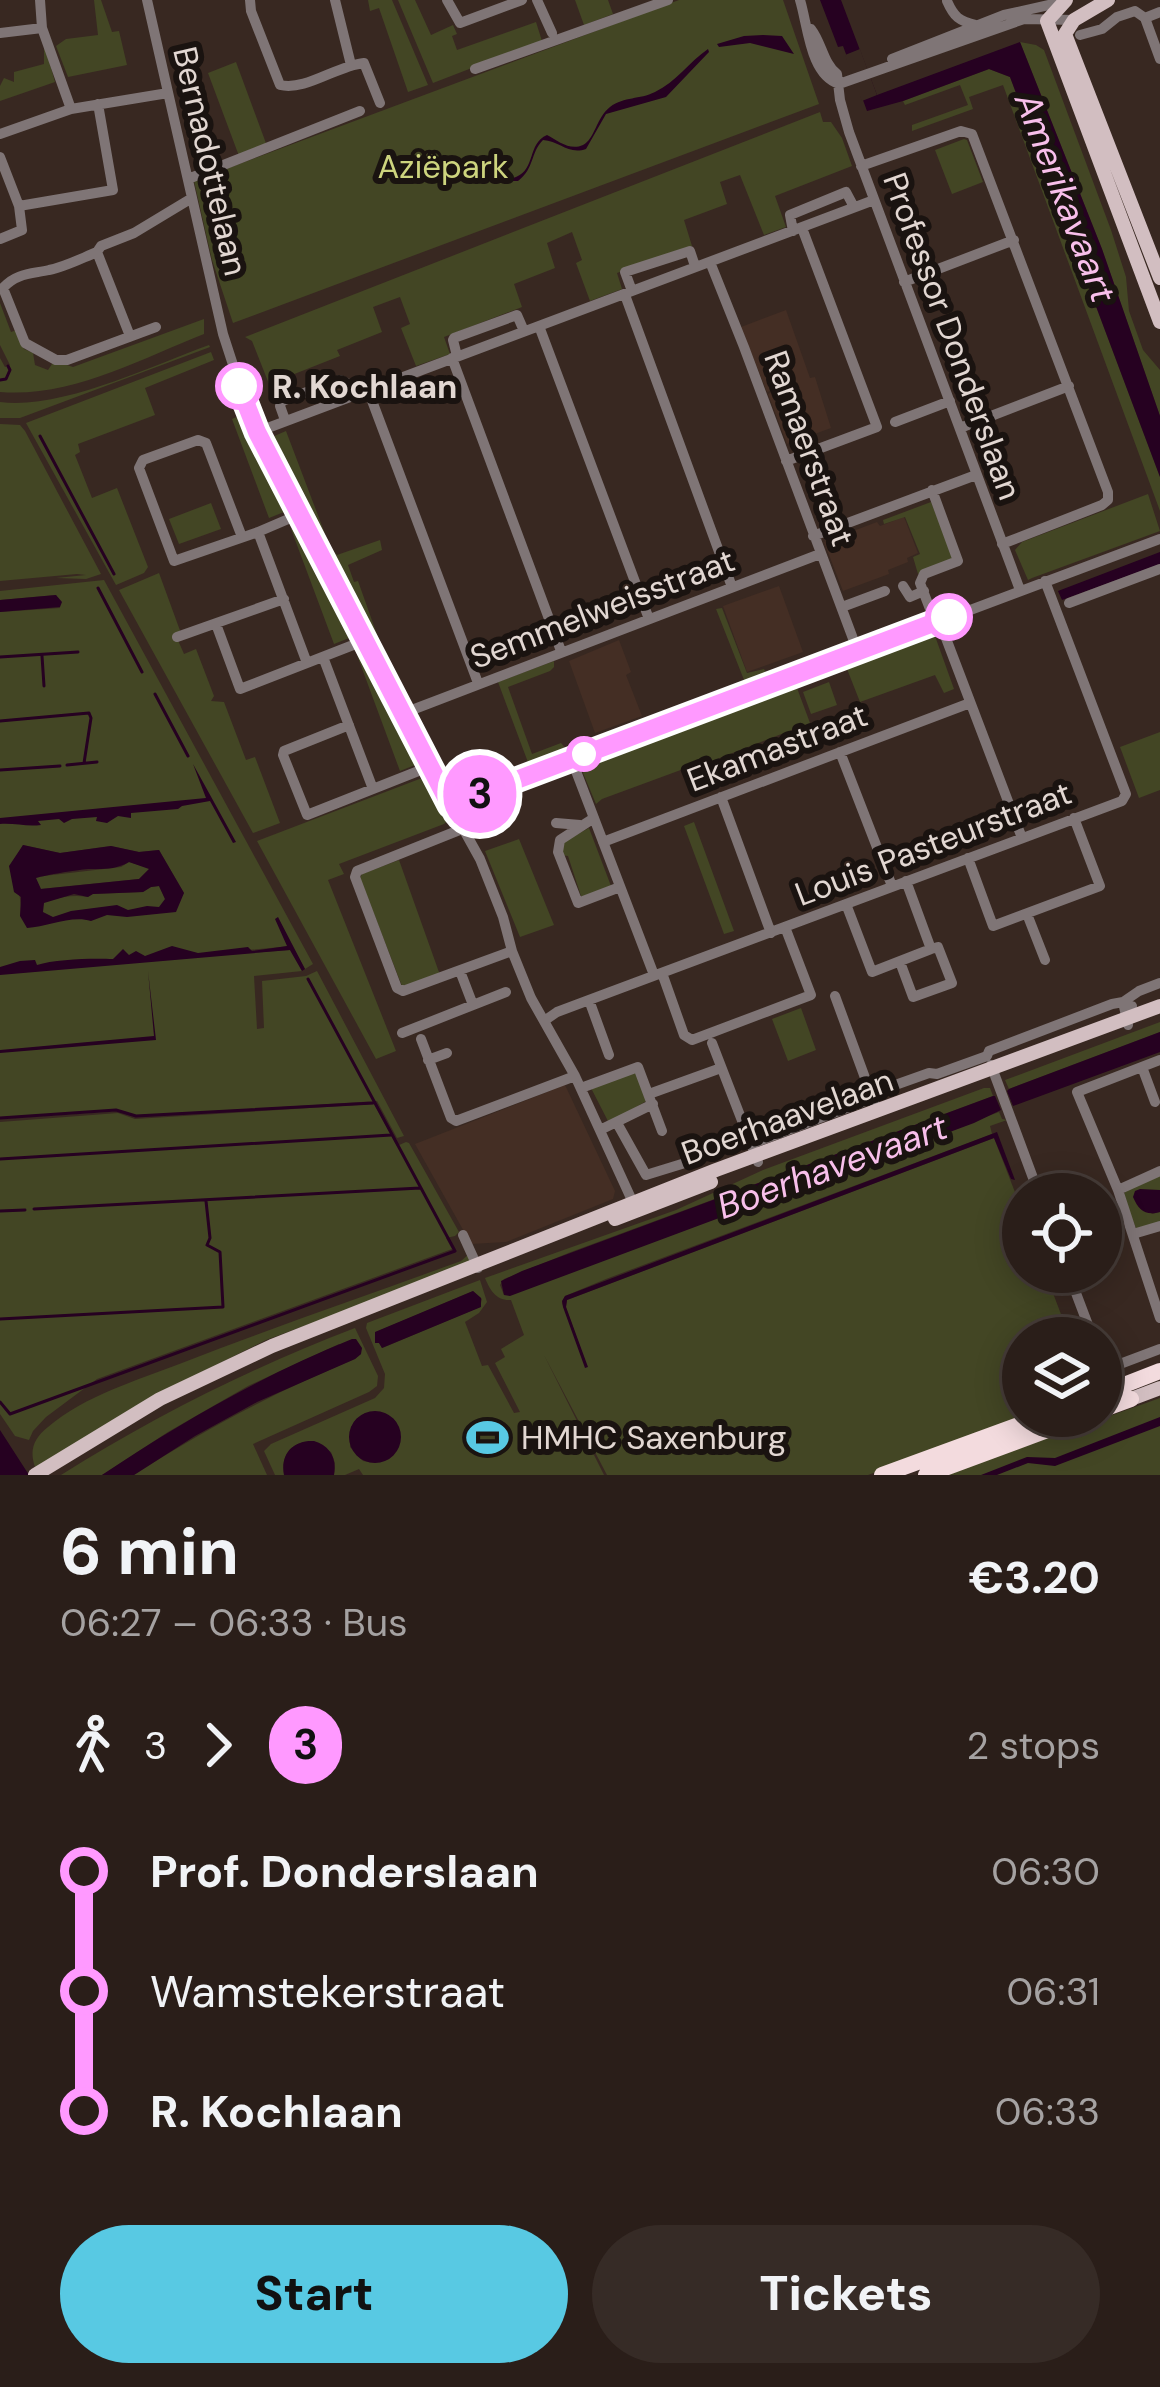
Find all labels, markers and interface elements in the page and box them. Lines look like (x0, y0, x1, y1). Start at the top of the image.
street label: Bernadottelaan (163, 42, 258, 280)
water label: Amerikavaart (1004, 85, 1128, 310)
park label: Aziëpark (377, 145, 509, 188)
street label: Professor Donderslaan (873, 167, 1032, 506)
street label: Ramaerstraat (754, 345, 865, 552)
marker: R. Kochlaan (217, 364, 261, 408)
place label: R. Kochlaan (272, 365, 457, 408)
street label: Semmelweisstraat (464, 538, 741, 679)
unlabelled marker (927, 595, 971, 639)
street label: Ekamastraat (681, 693, 873, 802)
unlabelled marker (568, 738, 600, 770)
line badge: 3 (441, 755, 519, 833)
text: 3 (467, 766, 493, 821)
street label: Louis Pasteurstraat (789, 771, 1077, 916)
street label: Boerhaavelaan (675, 1058, 899, 1175)
water label: Boerhavevaart (710, 1103, 955, 1230)
map controls (1002, 1173, 1122, 1437)
button: locate (1002, 1173, 1122, 1293)
button: layers (1002, 1317, 1122, 1437)
sports icon: HMHC Saxenburg (464, 1414, 510, 1460)
place label: HMHC Saxenburg (521, 1416, 786, 1459)
text: 6 min (60, 1509, 239, 1594)
text: €3.20 (969, 1548, 1100, 1607)
text: 06:27 – 06:33 · Bus (60, 1597, 408, 1648)
icon: walk (60, 1712, 126, 1778)
icon: forward (185, 1712, 251, 1778)
text: 3 (293, 1717, 318, 1772)
text: 3 (144, 1720, 167, 1771)
text: 2 stops (967, 1720, 1100, 1771)
text: Prof. Donderslaan (150, 1842, 539, 1901)
text: 06:30 (991, 1846, 1100, 1897)
text: Wamstekerstraat (150, 1962, 505, 2021)
text: 06:31 (1006, 1966, 1100, 2017)
text: R. Kochlaan (150, 2082, 403, 2141)
text: 06:33 (995, 2086, 1100, 2137)
button: Start (60, 2225, 568, 2363)
button: Tickets (592, 2225, 1100, 2363)

